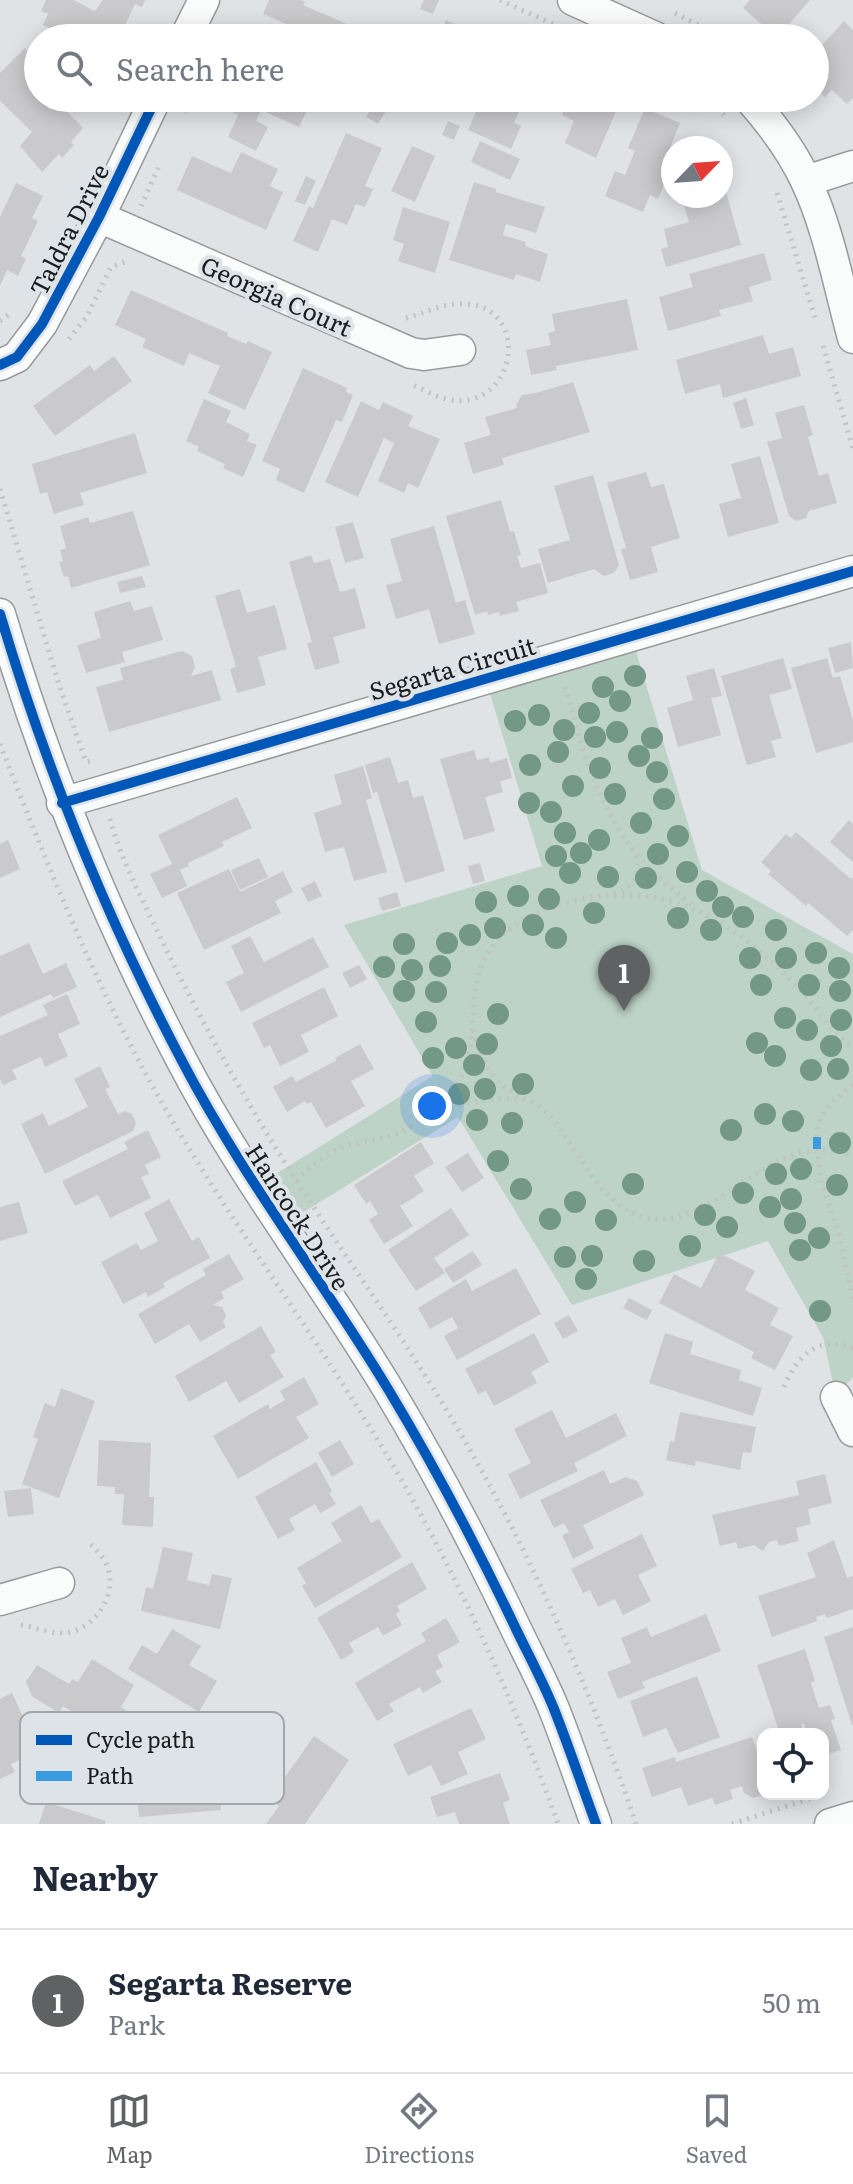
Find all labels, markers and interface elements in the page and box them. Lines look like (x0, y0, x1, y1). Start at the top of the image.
search box (24, 24, 829, 112)
icon: search (52, 46, 96, 90)
text: Search here (116, 46, 284, 90)
north arrow (661, 136, 733, 208)
street label: Taldra Drive (20, 157, 116, 301)
street label: Georgia Court (196, 246, 358, 344)
street label: Segarta Circuit (365, 626, 539, 707)
pin: 1 (598, 945, 650, 1011)
your location (412, 1086, 452, 1126)
street label: Hancock Drive (238, 1136, 360, 1296)
legend (20, 1712, 284, 1804)
text: Cycle path (86, 1722, 195, 1755)
map controls (757, 1728, 829, 1800)
button: locate (757, 1728, 829, 1800)
text: Path (86, 1758, 134, 1791)
text: Nearby (32, 1851, 158, 1901)
text: Segarta Reserve (108, 1960, 352, 2004)
text: 1 (53, 1982, 63, 2021)
text: 50 m (762, 1982, 821, 2021)
text: Park (108, 2004, 165, 2043)
tab: Map (106, 2089, 153, 2170)
tab: Directions (364, 2089, 474, 2170)
tab: Saved (686, 2089, 747, 2170)

